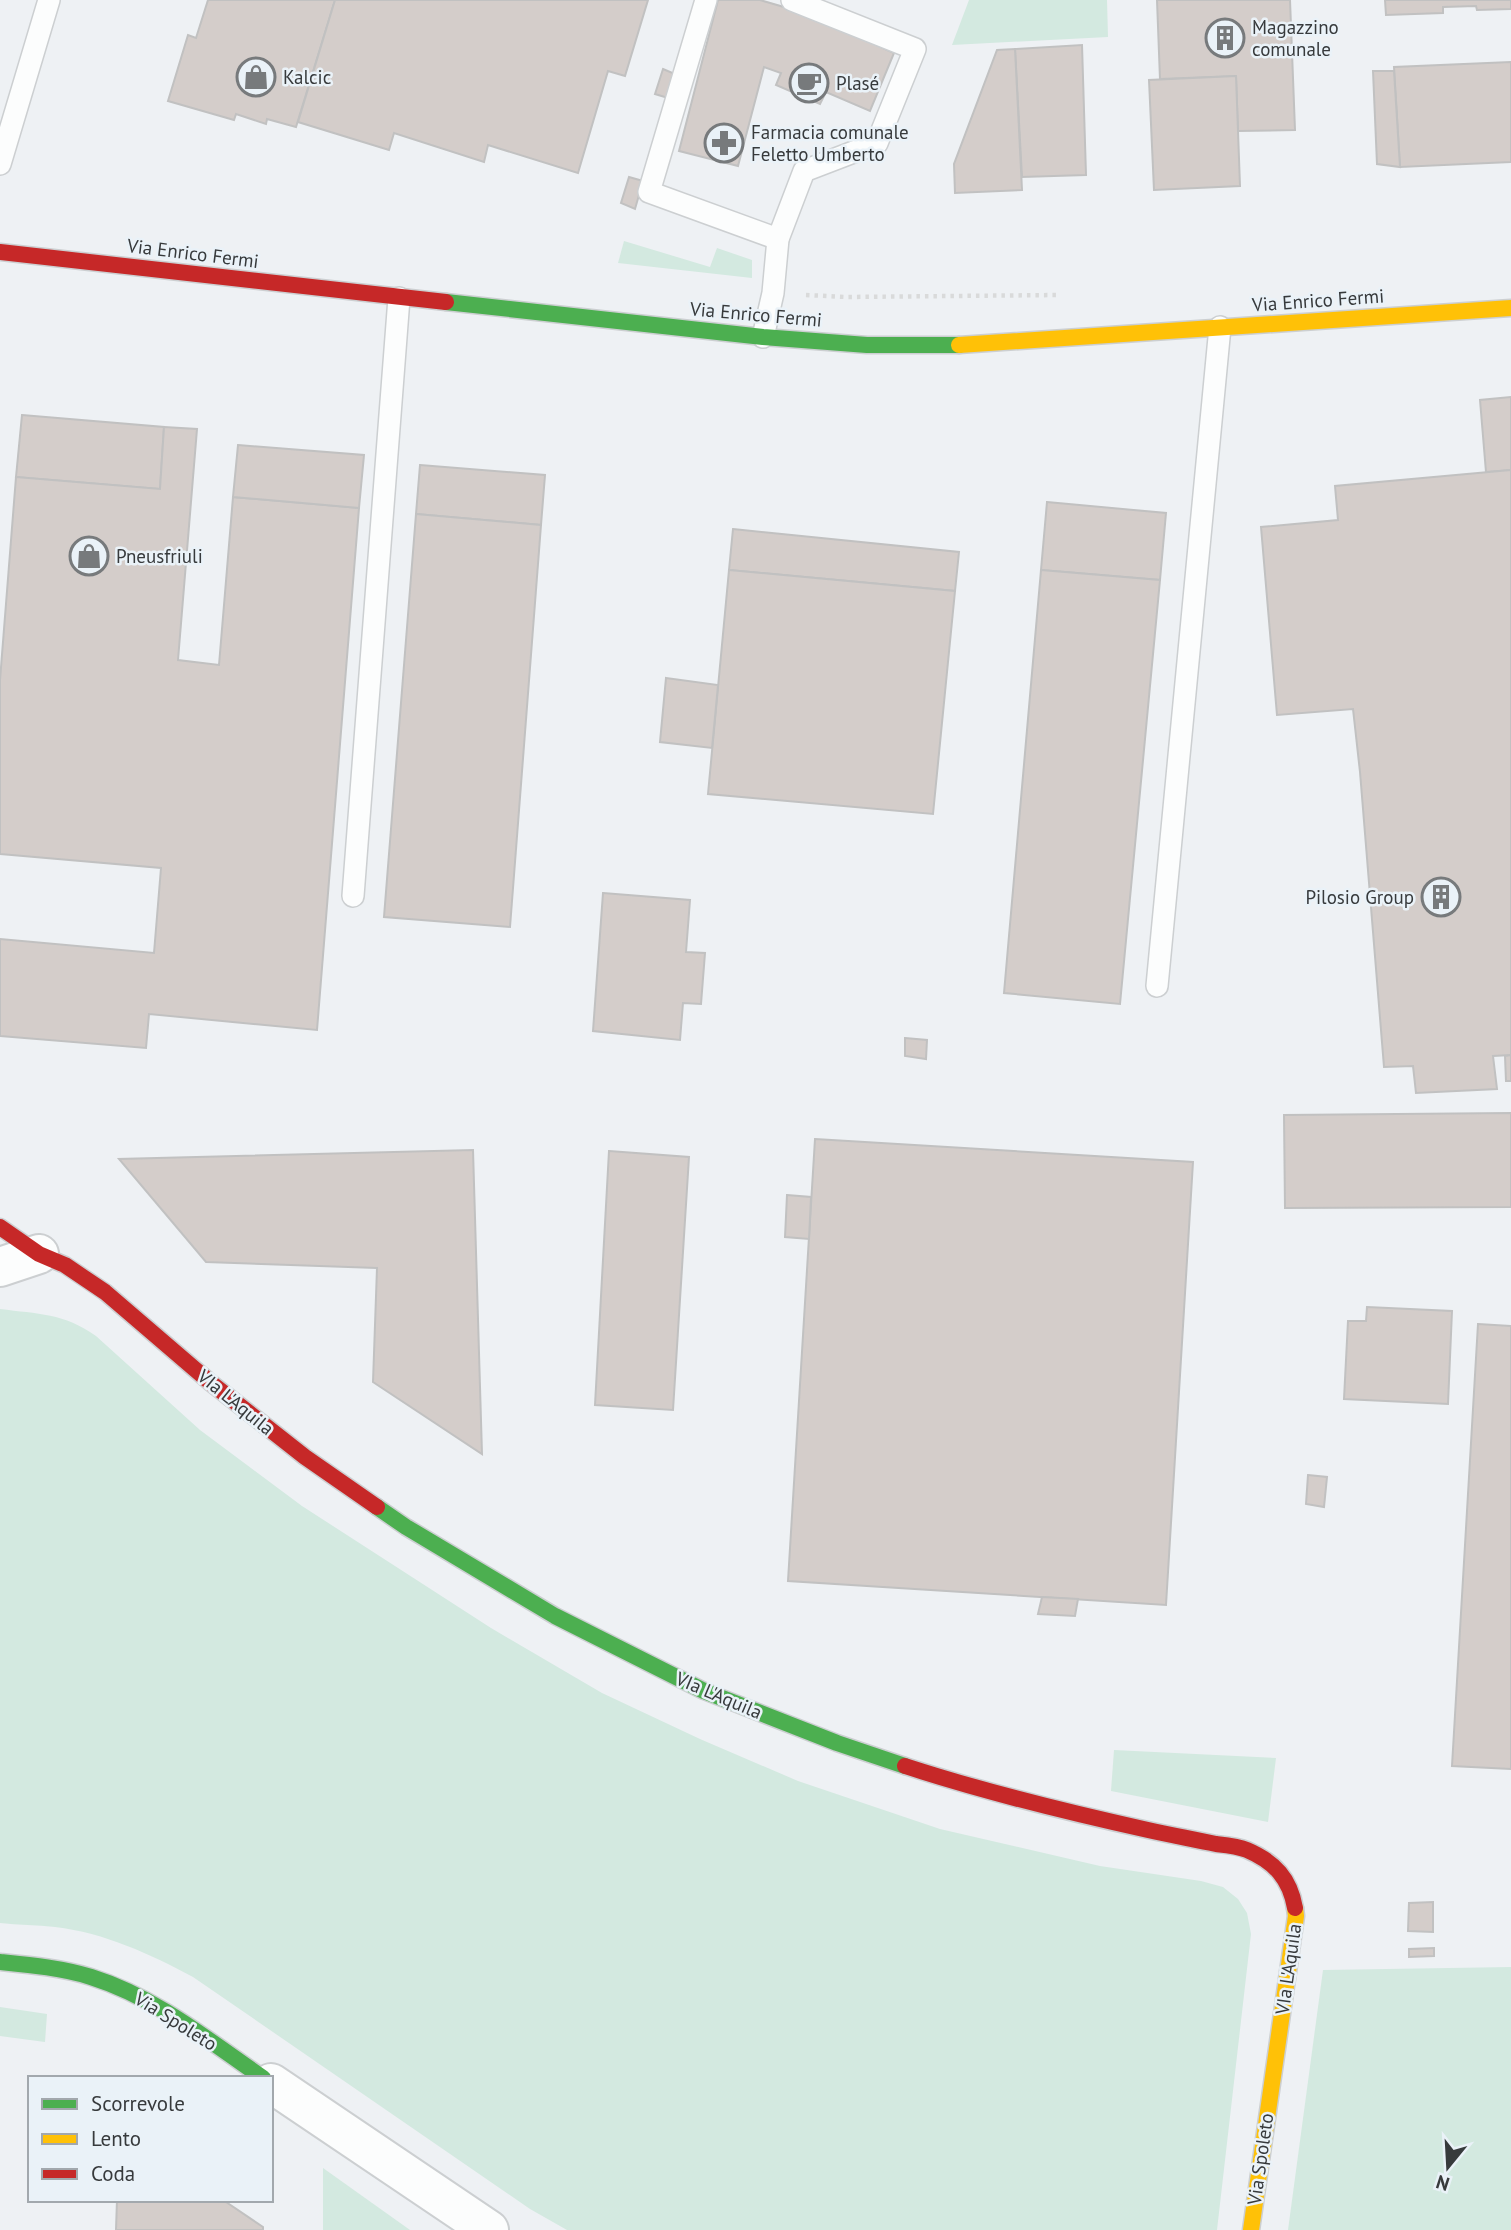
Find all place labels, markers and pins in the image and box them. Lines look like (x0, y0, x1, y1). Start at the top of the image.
place label: Magazzino comunale (1252, 15, 1339, 61)
building icon: Magazzino comunale (1204, 17, 1246, 59)
shop icon: Kalcic (235, 56, 277, 98)
cafe icon: Plasé (788, 62, 830, 104)
place label: Kalcic (283, 65, 331, 89)
place label: Plasé (836, 71, 879, 95)
place label: Farmacia comunale Feletto Umberto (751, 120, 909, 166)
pharmacy icon: Farmacia comunale Feletto Umberto (703, 122, 745, 164)
shop icon: Pneusfriuli (68, 535, 110, 577)
place label: Pneusfriuli (116, 544, 203, 568)
building icon: Pilosio Group (1420, 876, 1462, 918)
place label: Pilosio Group (1305, 885, 1414, 909)

